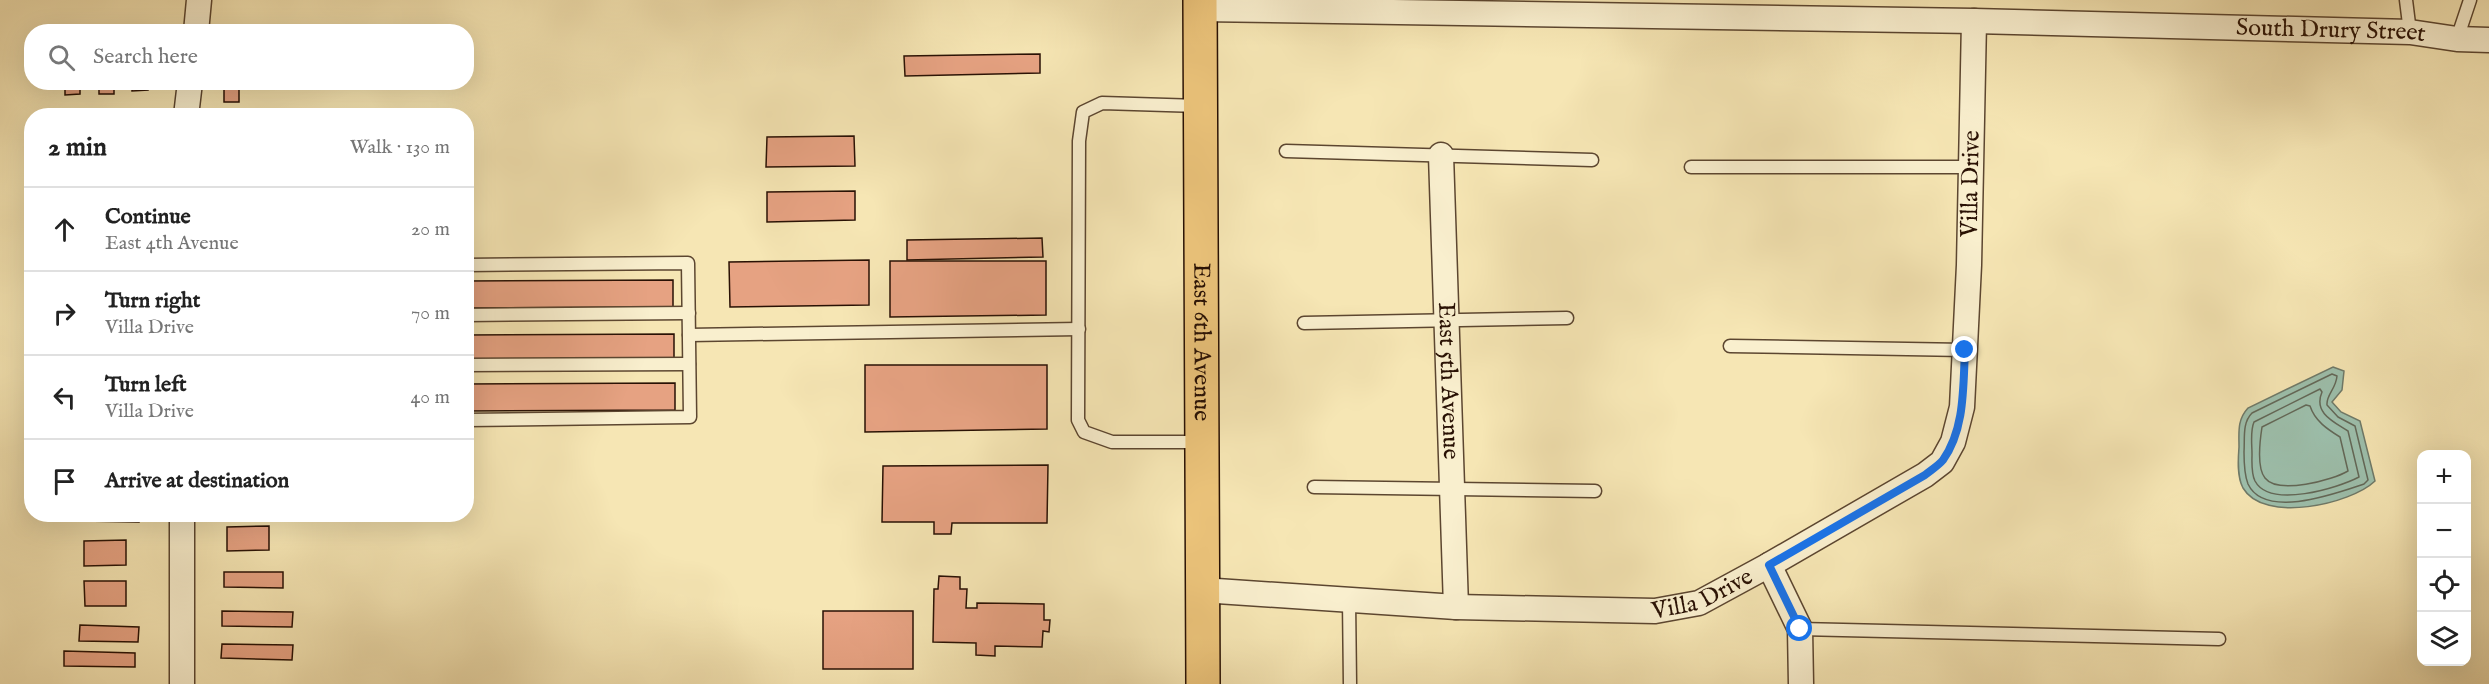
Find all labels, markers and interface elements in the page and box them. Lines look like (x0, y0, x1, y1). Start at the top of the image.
street label: South Drury Street (2235, 12, 2428, 50)
search box (24, 24, 474, 90)
icon: search (45, 41, 78, 74)
text: Search here (93, 43, 198, 71)
street label: Villa Drive (1954, 130, 1987, 238)
text: 2 min (48, 131, 107, 164)
text: Walk · 130 m (350, 135, 450, 160)
text: Continue (105, 203, 191, 231)
icon: ahead (48, 213, 81, 246)
text: 20 m (411, 217, 450, 242)
text: East 4th Avenue (105, 231, 239, 256)
street label: East 6th Avenue (1186, 263, 1217, 421)
text: Turn right (105, 287, 200, 315)
icon: right (48, 297, 81, 330)
text: 70 m (411, 301, 450, 326)
street label: East 5th Avenue (1430, 302, 1467, 460)
text: Villa Drive (105, 315, 194, 340)
route end (1951, 336, 1977, 362)
text: Turn left (105, 371, 187, 399)
icon: left (48, 381, 81, 414)
text: 40 m (411, 385, 450, 410)
text: Villa Drive (105, 399, 194, 424)
map controls (2417, 450, 2471, 666)
button: + (2417, 450, 2471, 504)
icon: arrive (48, 465, 81, 498)
text: Arrive at destination (105, 467, 289, 495)
button: − (2417, 504, 2471, 558)
button: locate (2417, 558, 2471, 612)
street label: Villa Drive (1648, 561, 1758, 627)
button: layers (2417, 612, 2471, 666)
route start (1786, 615, 1812, 641)

